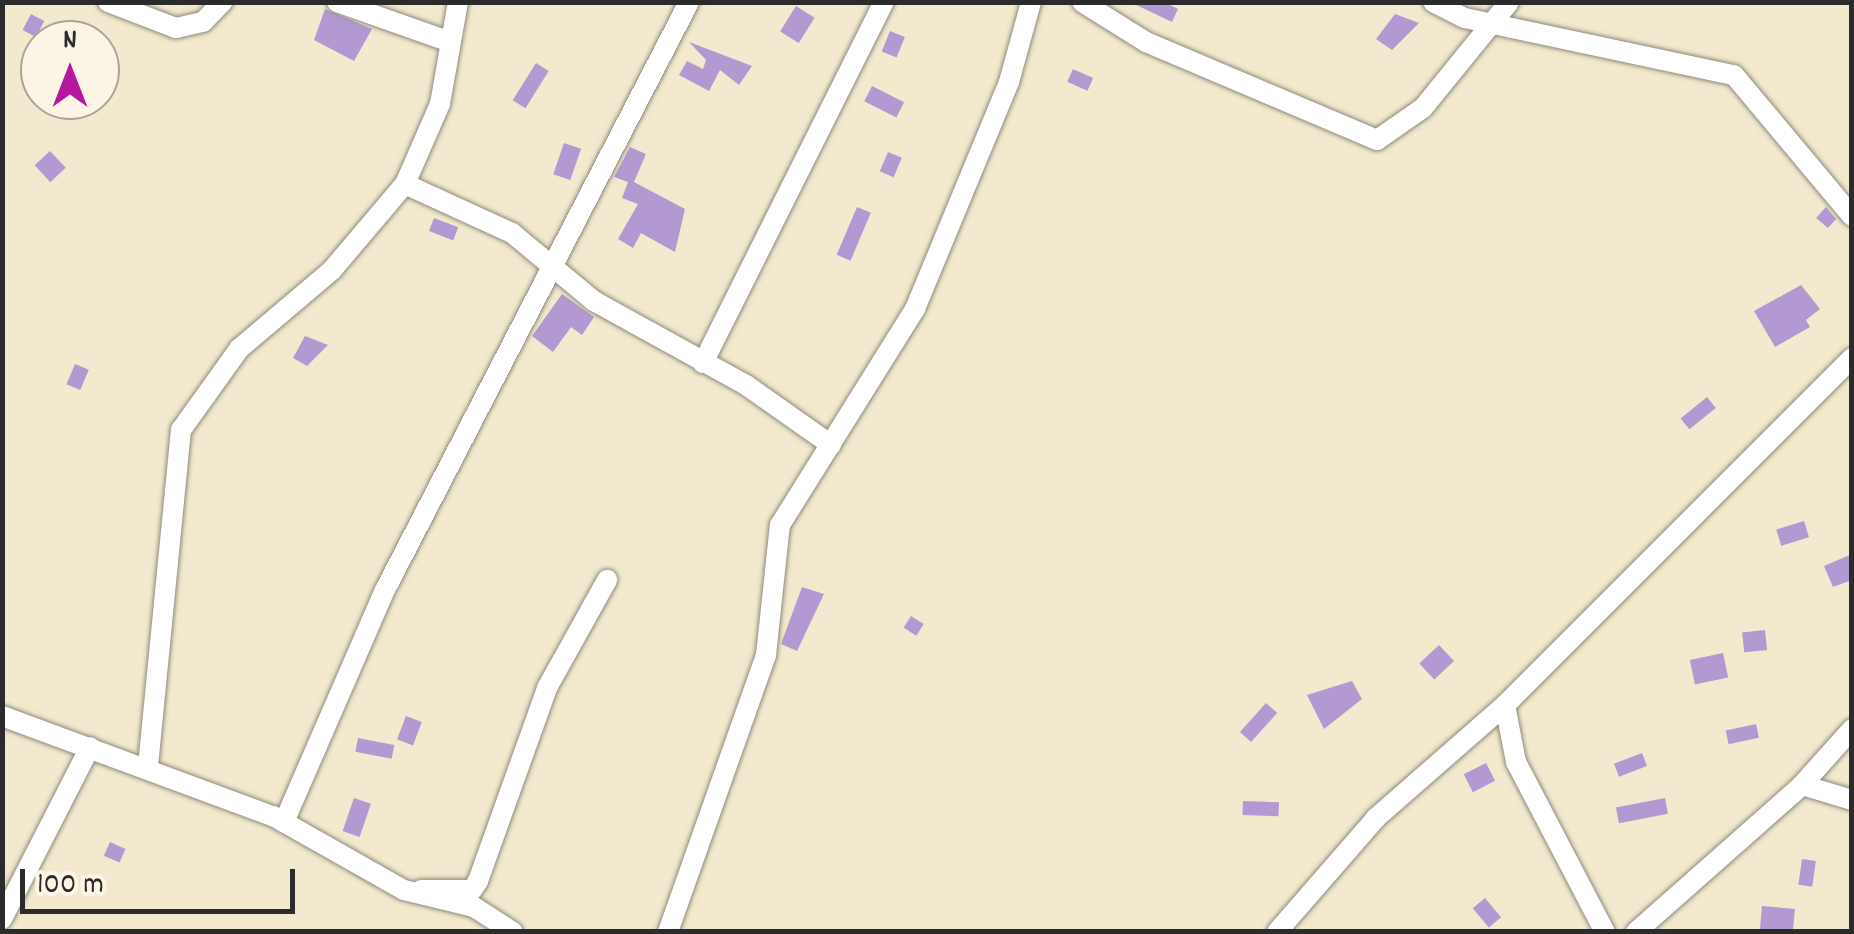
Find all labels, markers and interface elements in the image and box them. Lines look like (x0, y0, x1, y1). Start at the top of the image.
north arrow (20, 20, 120, 120)
text: N (63, 22, 77, 62)
scale bar (25, 849, 300, 911)
text: 100 m (37, 865, 104, 908)

